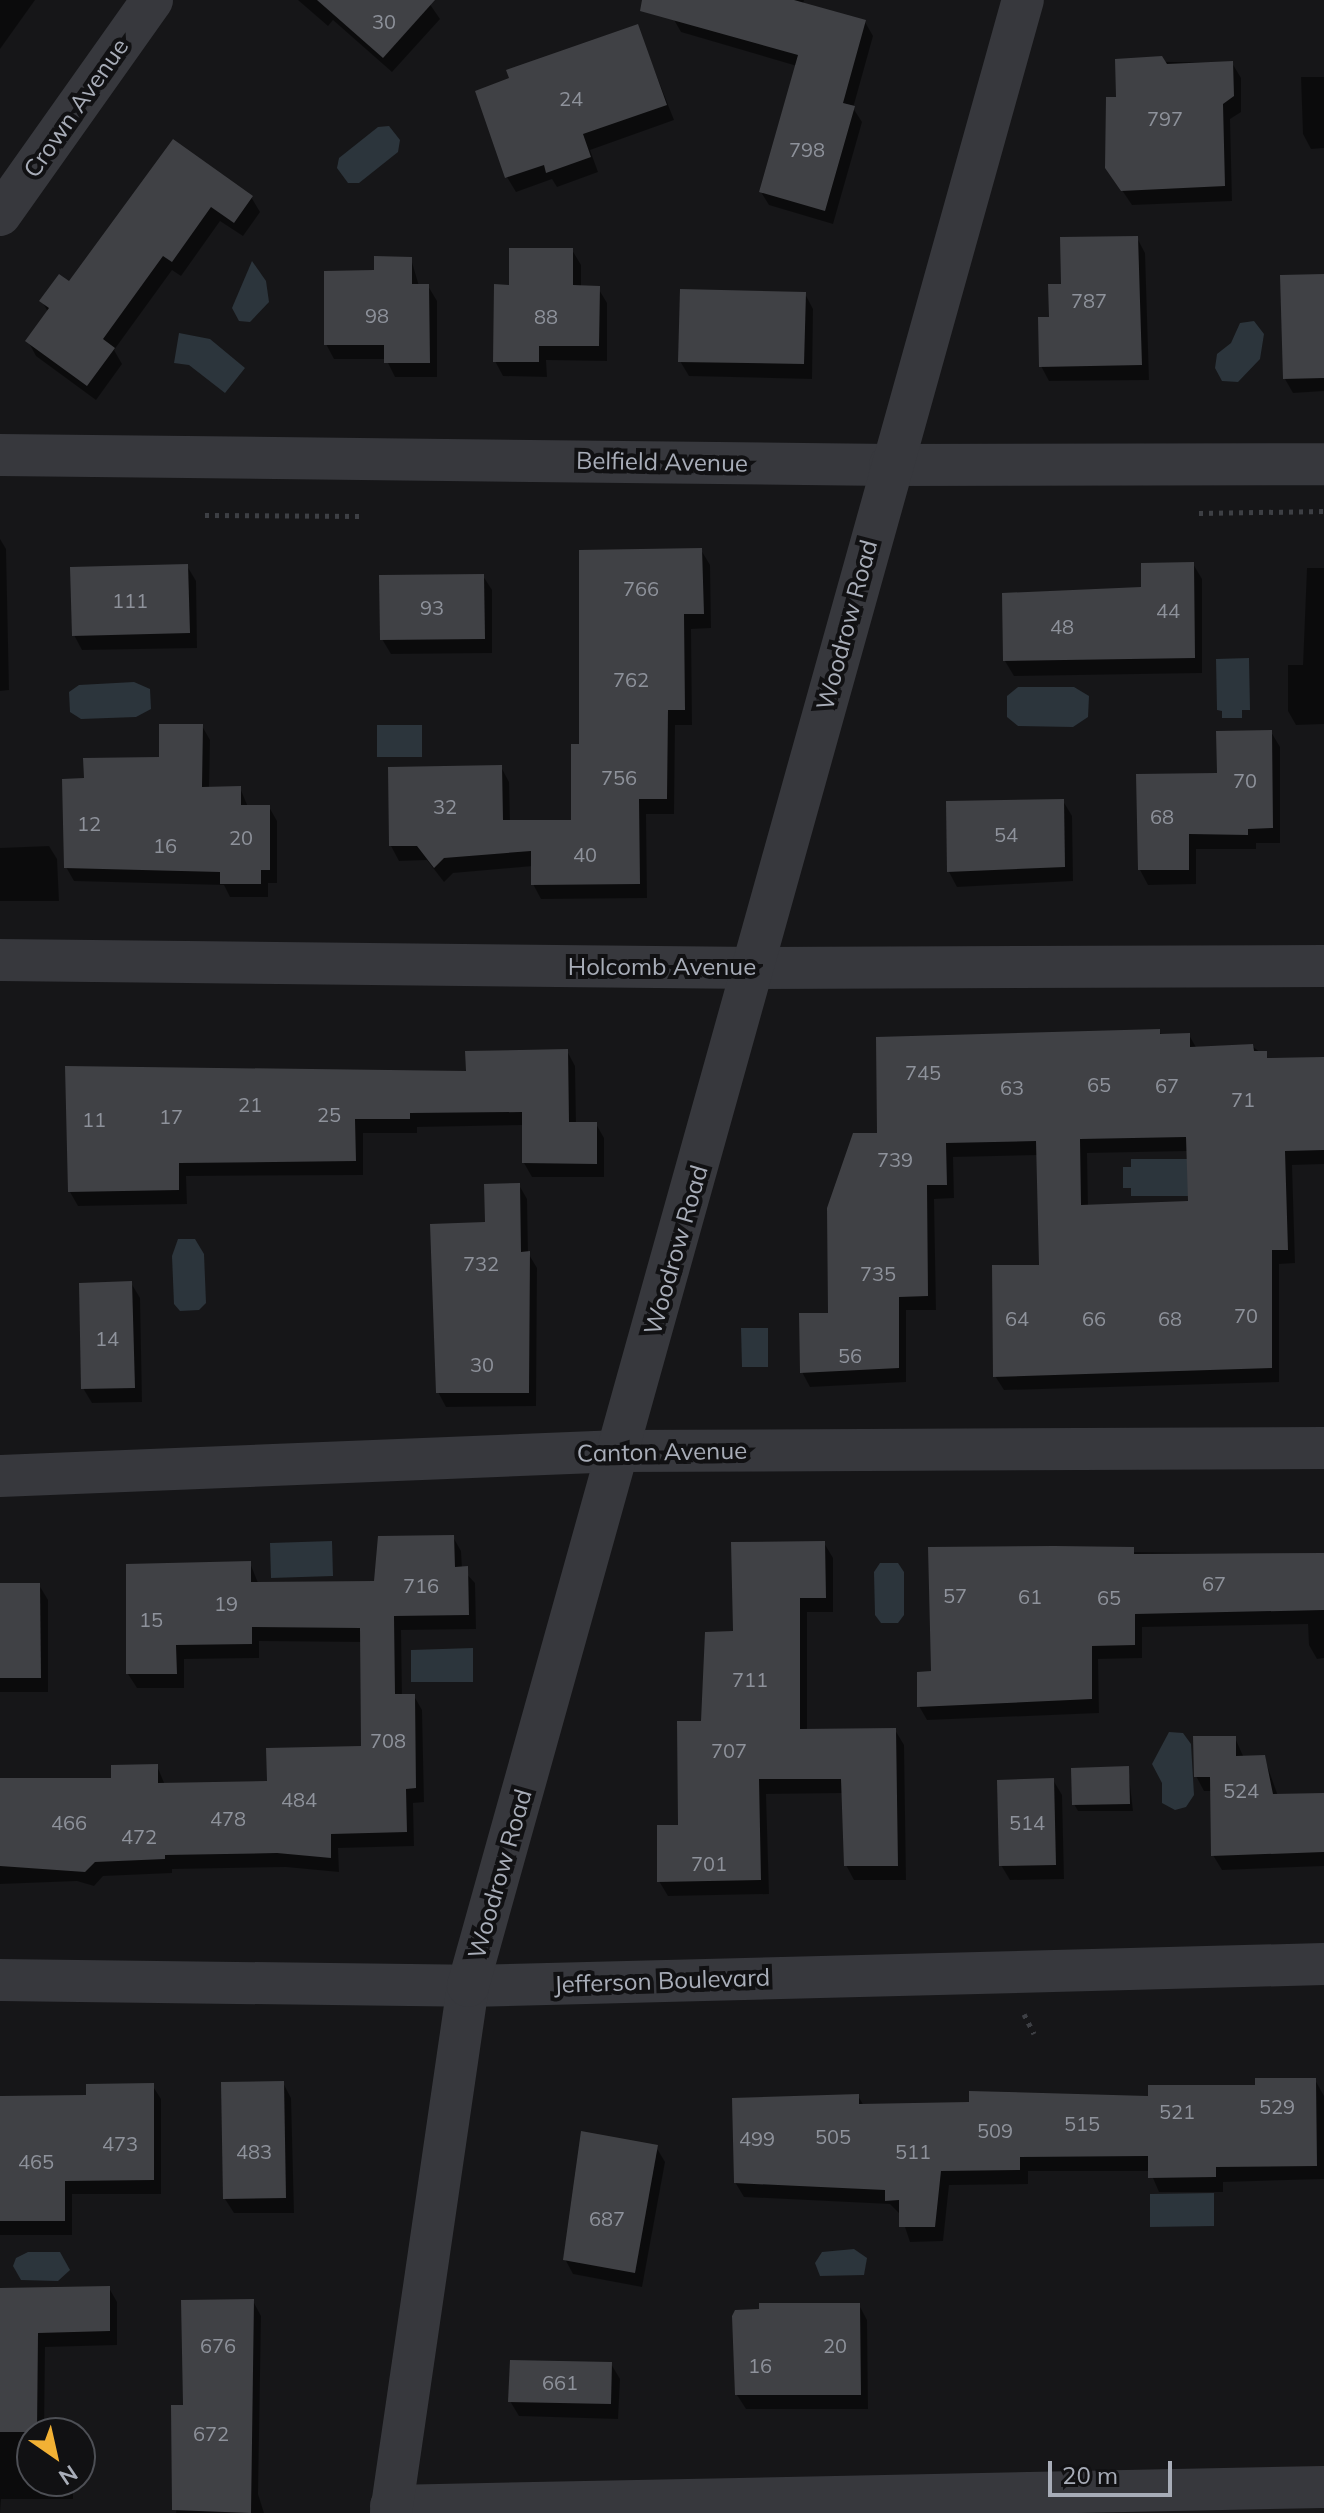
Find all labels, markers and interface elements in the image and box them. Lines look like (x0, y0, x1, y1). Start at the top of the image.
house number: 30 (372, 9, 396, 33)
street label: Crown Avenue (17, 33, 135, 183)
house number: 24 (559, 86, 583, 110)
house number: 797 (1147, 106, 1183, 130)
house number: 798 (789, 137, 825, 161)
house number: 787 (1071, 288, 1107, 312)
house number: 98 (365, 303, 389, 327)
house number: 88 (534, 304, 558, 328)
street label: Belfield Avenue (576, 446, 748, 478)
street label: Woodrow Road (810, 537, 884, 713)
house number: 766 (623, 576, 659, 600)
house number: 111 (112, 588, 148, 612)
house number: 93 (420, 595, 444, 619)
house number: 44 (1156, 598, 1180, 622)
house number: 48 (1050, 614, 1074, 638)
house number: 762 (613, 667, 649, 691)
house number: 756 (601, 765, 637, 789)
house number: 70 (1233, 768, 1257, 792)
house number: 32 (433, 794, 457, 818)
house number: 68 (1150, 804, 1174, 828)
house number: 12 (77, 811, 101, 835)
house number: 54 (994, 822, 1018, 846)
house number: 20 (229, 825, 253, 849)
house number: 16 (153, 833, 177, 857)
house number: 40 (573, 842, 597, 866)
street label: Holcomb Avenue (568, 953, 756, 981)
house number: 745 (905, 1060, 941, 1084)
house number: 65 (1087, 1072, 1111, 1096)
house number: 67 (1155, 1073, 1179, 1097)
house number: 63 (1000, 1075, 1024, 1099)
house number: 71 (1231, 1087, 1255, 1111)
house number: 21 (238, 1092, 262, 1116)
house number: 25 (317, 1102, 341, 1126)
house number: 17 (159, 1104, 183, 1128)
house number: 11 (82, 1107, 106, 1131)
house number: 739 (877, 1147, 913, 1171)
street label: Woodrow Road (638, 1162, 714, 1338)
house number: 732 (463, 1251, 499, 1275)
house number: 735 (860, 1261, 896, 1285)
house number: 70 (1234, 1303, 1258, 1327)
house number: 64 (1005, 1306, 1029, 1330)
house number: 66 (1082, 1306, 1106, 1330)
house number: 68 (1158, 1306, 1182, 1330)
house number: 14 (95, 1326, 119, 1350)
house number: 56 (838, 1343, 862, 1367)
house number: 30 (470, 1352, 494, 1376)
street label: Canton Avenue (577, 1436, 747, 1468)
house number: 67 (1202, 1571, 1226, 1595)
house number: 716 (403, 1573, 439, 1597)
house number: 57 (943, 1583, 967, 1607)
house number: 61 (1018, 1584, 1042, 1608)
house number: 65 (1097, 1585, 1121, 1609)
house number: 19 (214, 1591, 238, 1615)
house number: 15 (139, 1607, 163, 1631)
house number: 711 (732, 1667, 768, 1691)
house number: 708 (370, 1728, 406, 1752)
house number: 707 (711, 1738, 747, 1762)
house number: 524 (1223, 1778, 1259, 1802)
street label: Woodrow Road (462, 1786, 538, 1962)
house number: 484 (281, 1787, 317, 1811)
house number: 478 (210, 1806, 246, 1830)
house number: 466 (51, 1810, 87, 1834)
house number: 514 (1009, 1810, 1045, 1834)
house number: 472 (121, 1824, 157, 1848)
house number: 701 (691, 1851, 727, 1875)
street label: Jefferson Boulevard (553, 1963, 771, 1999)
house number: 529 (1259, 2094, 1295, 2118)
house number: 521 (1159, 2099, 1195, 2123)
house number: 515 (1064, 2111, 1100, 2135)
house number: 509 (977, 2118, 1013, 2142)
house number: 505 (815, 2124, 851, 2148)
house number: 499 (739, 2126, 775, 2150)
house number: 473 (102, 2131, 138, 2155)
house number: 483 (236, 2139, 272, 2163)
house number: 511 (895, 2139, 931, 2163)
house number: 465 (18, 2149, 54, 2173)
house number: 687 (589, 2206, 625, 2230)
house number: 676 (200, 2333, 236, 2357)
house number: 20 (823, 2333, 847, 2357)
house number: 16 (748, 2353, 772, 2377)
house number: 661 (542, 2370, 578, 2394)
north arrow (16, 2417, 96, 2497)
house number: 672 (193, 2421, 229, 2445)
scale bar (1052, 2445, 1176, 2495)
text: N (54, 2459, 83, 2491)
text: 20 m (1062, 2460, 1118, 2490)

